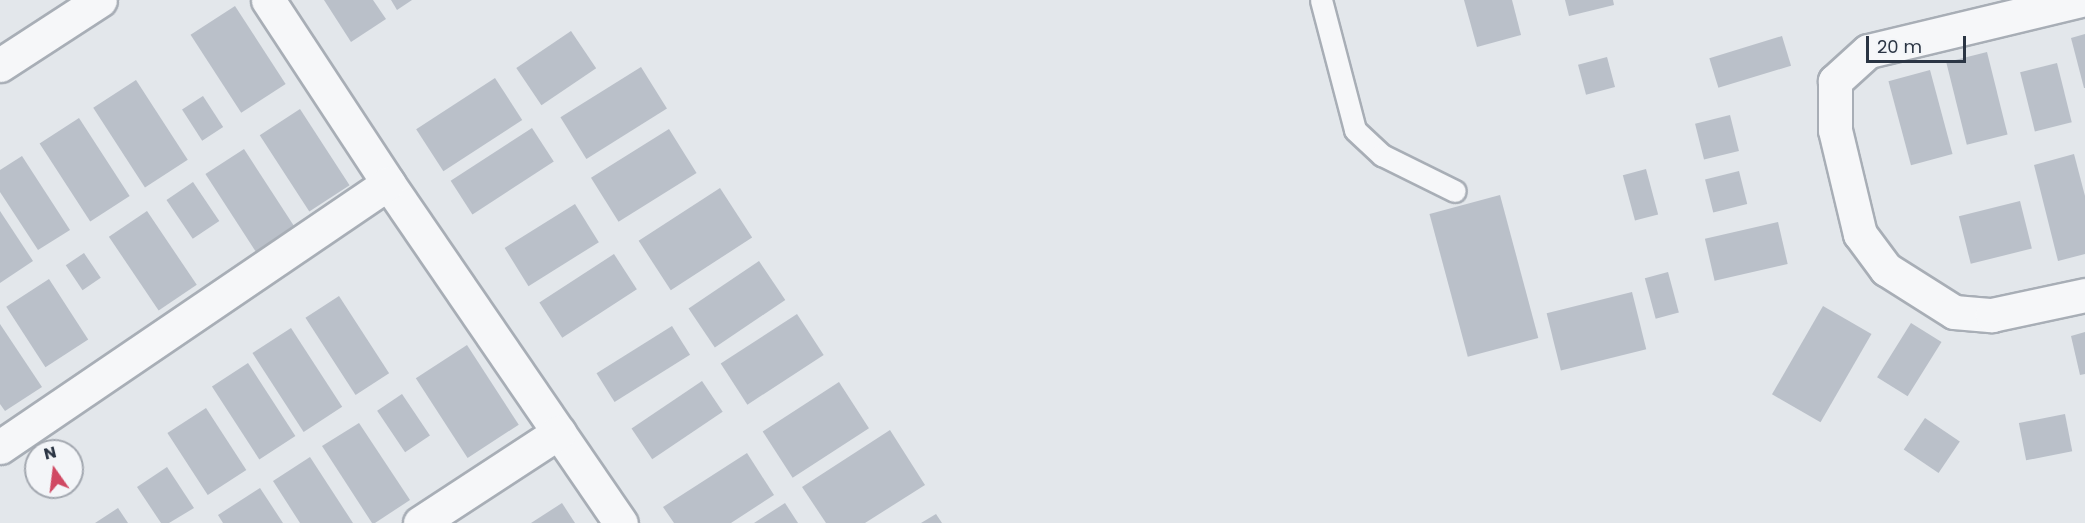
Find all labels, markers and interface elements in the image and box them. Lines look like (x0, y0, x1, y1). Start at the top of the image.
scale bar (1869, 24, 1970, 62)
text: 20 m (1877, 34, 1922, 59)
north arrow (24, 439, 84, 499)
text: N (41, 440, 59, 466)

